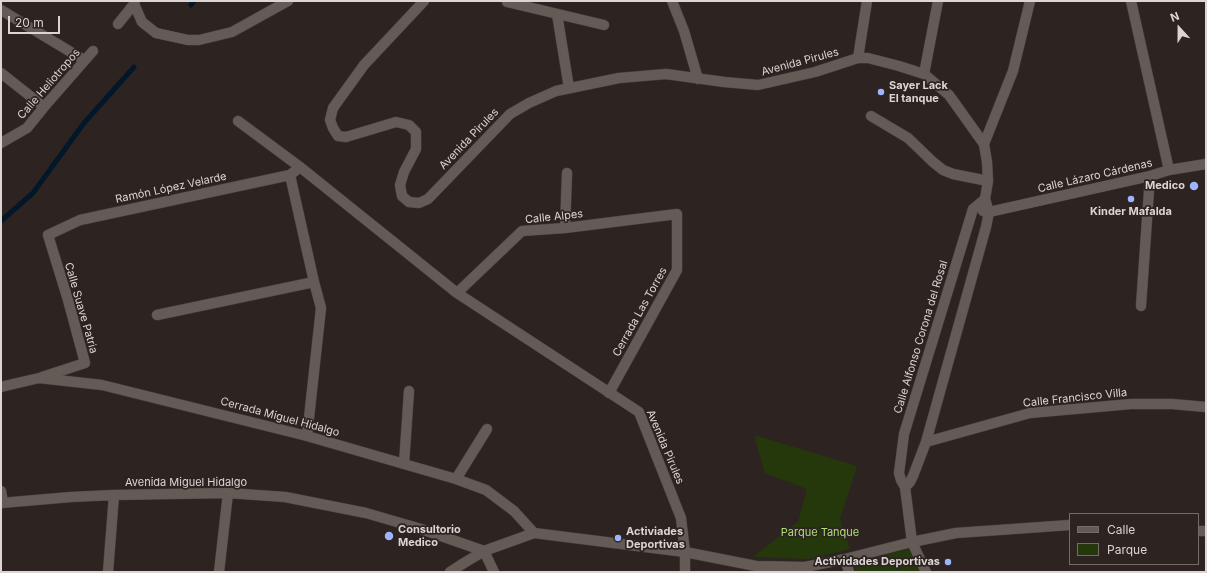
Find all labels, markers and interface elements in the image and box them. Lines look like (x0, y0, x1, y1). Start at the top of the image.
scale bar (10, 8, 62, 34)
north arrow (1159, 8, 1199, 48)
text: N (1168, 9, 1181, 25)
text: 20 m (15, 15, 44, 30)
street label: Avenida Pirules (760, 45, 840, 79)
street label: Calle Heliotropos (15, 46, 83, 122)
place label: Sayer Lack El tanque (889, 79, 948, 105)
marker: Sayer Lack El tanque (876, 87, 886, 97)
street label: Avenida Pirules (437, 106, 501, 172)
street label: Calle Lázaro Cárdenas (1036, 156, 1154, 196)
street label: Ramón López Velarde (114, 170, 228, 206)
place label: Medico (1145, 179, 1185, 193)
marker: Medico (1188, 180, 1200, 192)
marker: Kinder Mafalda (1126, 194, 1136, 204)
place label: Kinder Mafalda (1090, 205, 1172, 219)
street label: Calle Alpes (524, 207, 584, 227)
street label: Calle Alfonso Corona del Rosal (891, 259, 951, 415)
street label: Calle Suave Patria (62, 261, 100, 355)
street label: Cerrada Las Torres (610, 265, 670, 359)
street label: Calle Francisco Villa (1022, 386, 1128, 410)
street label: Cerrada Miguel Hidalgo (219, 395, 341, 439)
street label: Avenida Pirules (643, 408, 687, 486)
street label: Avenida Miguel Hidalgo (125, 476, 247, 490)
legend (1069, 513, 1199, 565)
text: Calle (1107, 522, 1135, 537)
place label: Consultorio Medico (398, 523, 461, 549)
place label: Activiades Deportivas (626, 525, 685, 551)
park label: Parque Tanque (781, 526, 859, 540)
marker: Consultorio Medico (383, 530, 395, 542)
marker: Activiades Deportivas (613, 533, 623, 543)
text: Parque (1107, 542, 1147, 557)
place label: Actividades Deportivas (814, 555, 940, 569)
marker: Actividades Deportivas (943, 557, 953, 567)

